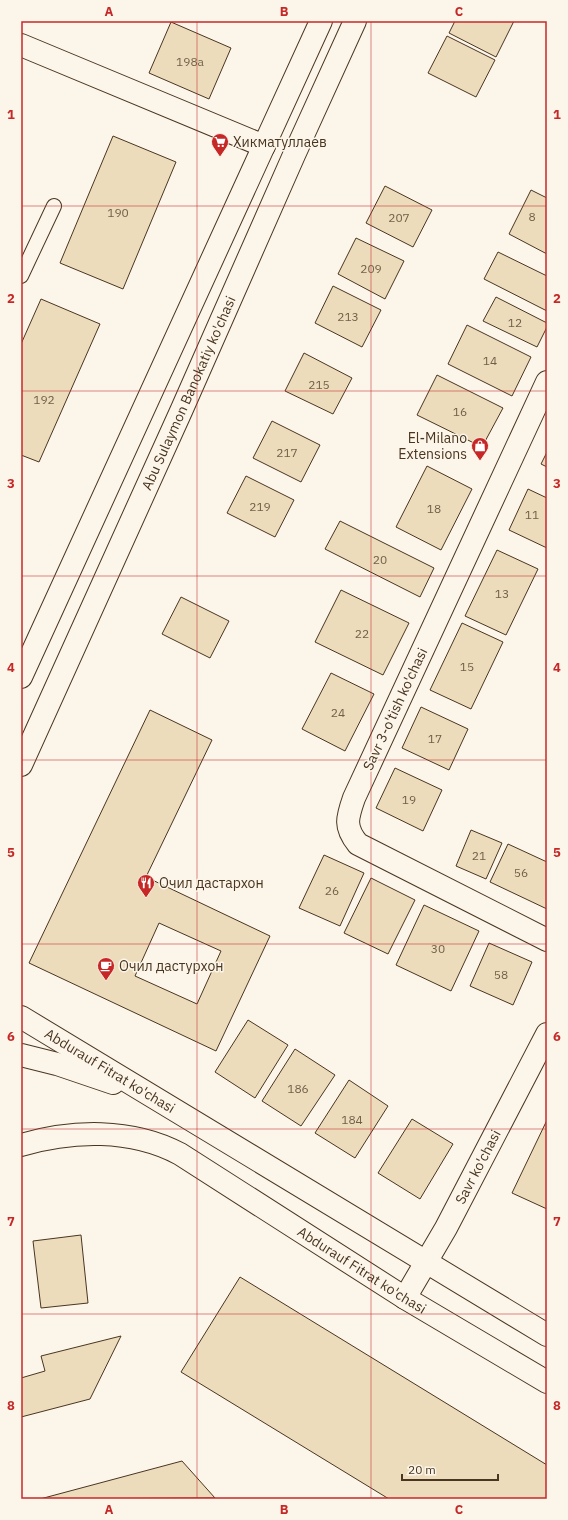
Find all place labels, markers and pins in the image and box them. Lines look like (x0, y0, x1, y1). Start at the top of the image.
supermarket icon: Хикматуллаев (210, 132, 230, 157)
place label: Хикматуллаев (233, 133, 327, 151)
place label: El-Milano Extensions (398, 429, 467, 463)
shop icon: El-Milano Extensions (470, 436, 490, 461)
restaurant icon: Очил дастархон (136, 873, 156, 898)
place label: Очил дастархон (159, 874, 264, 892)
cafe icon: Очил дастурхон (96, 956, 116, 981)
place label: Очил дастурхон (119, 957, 224, 975)

